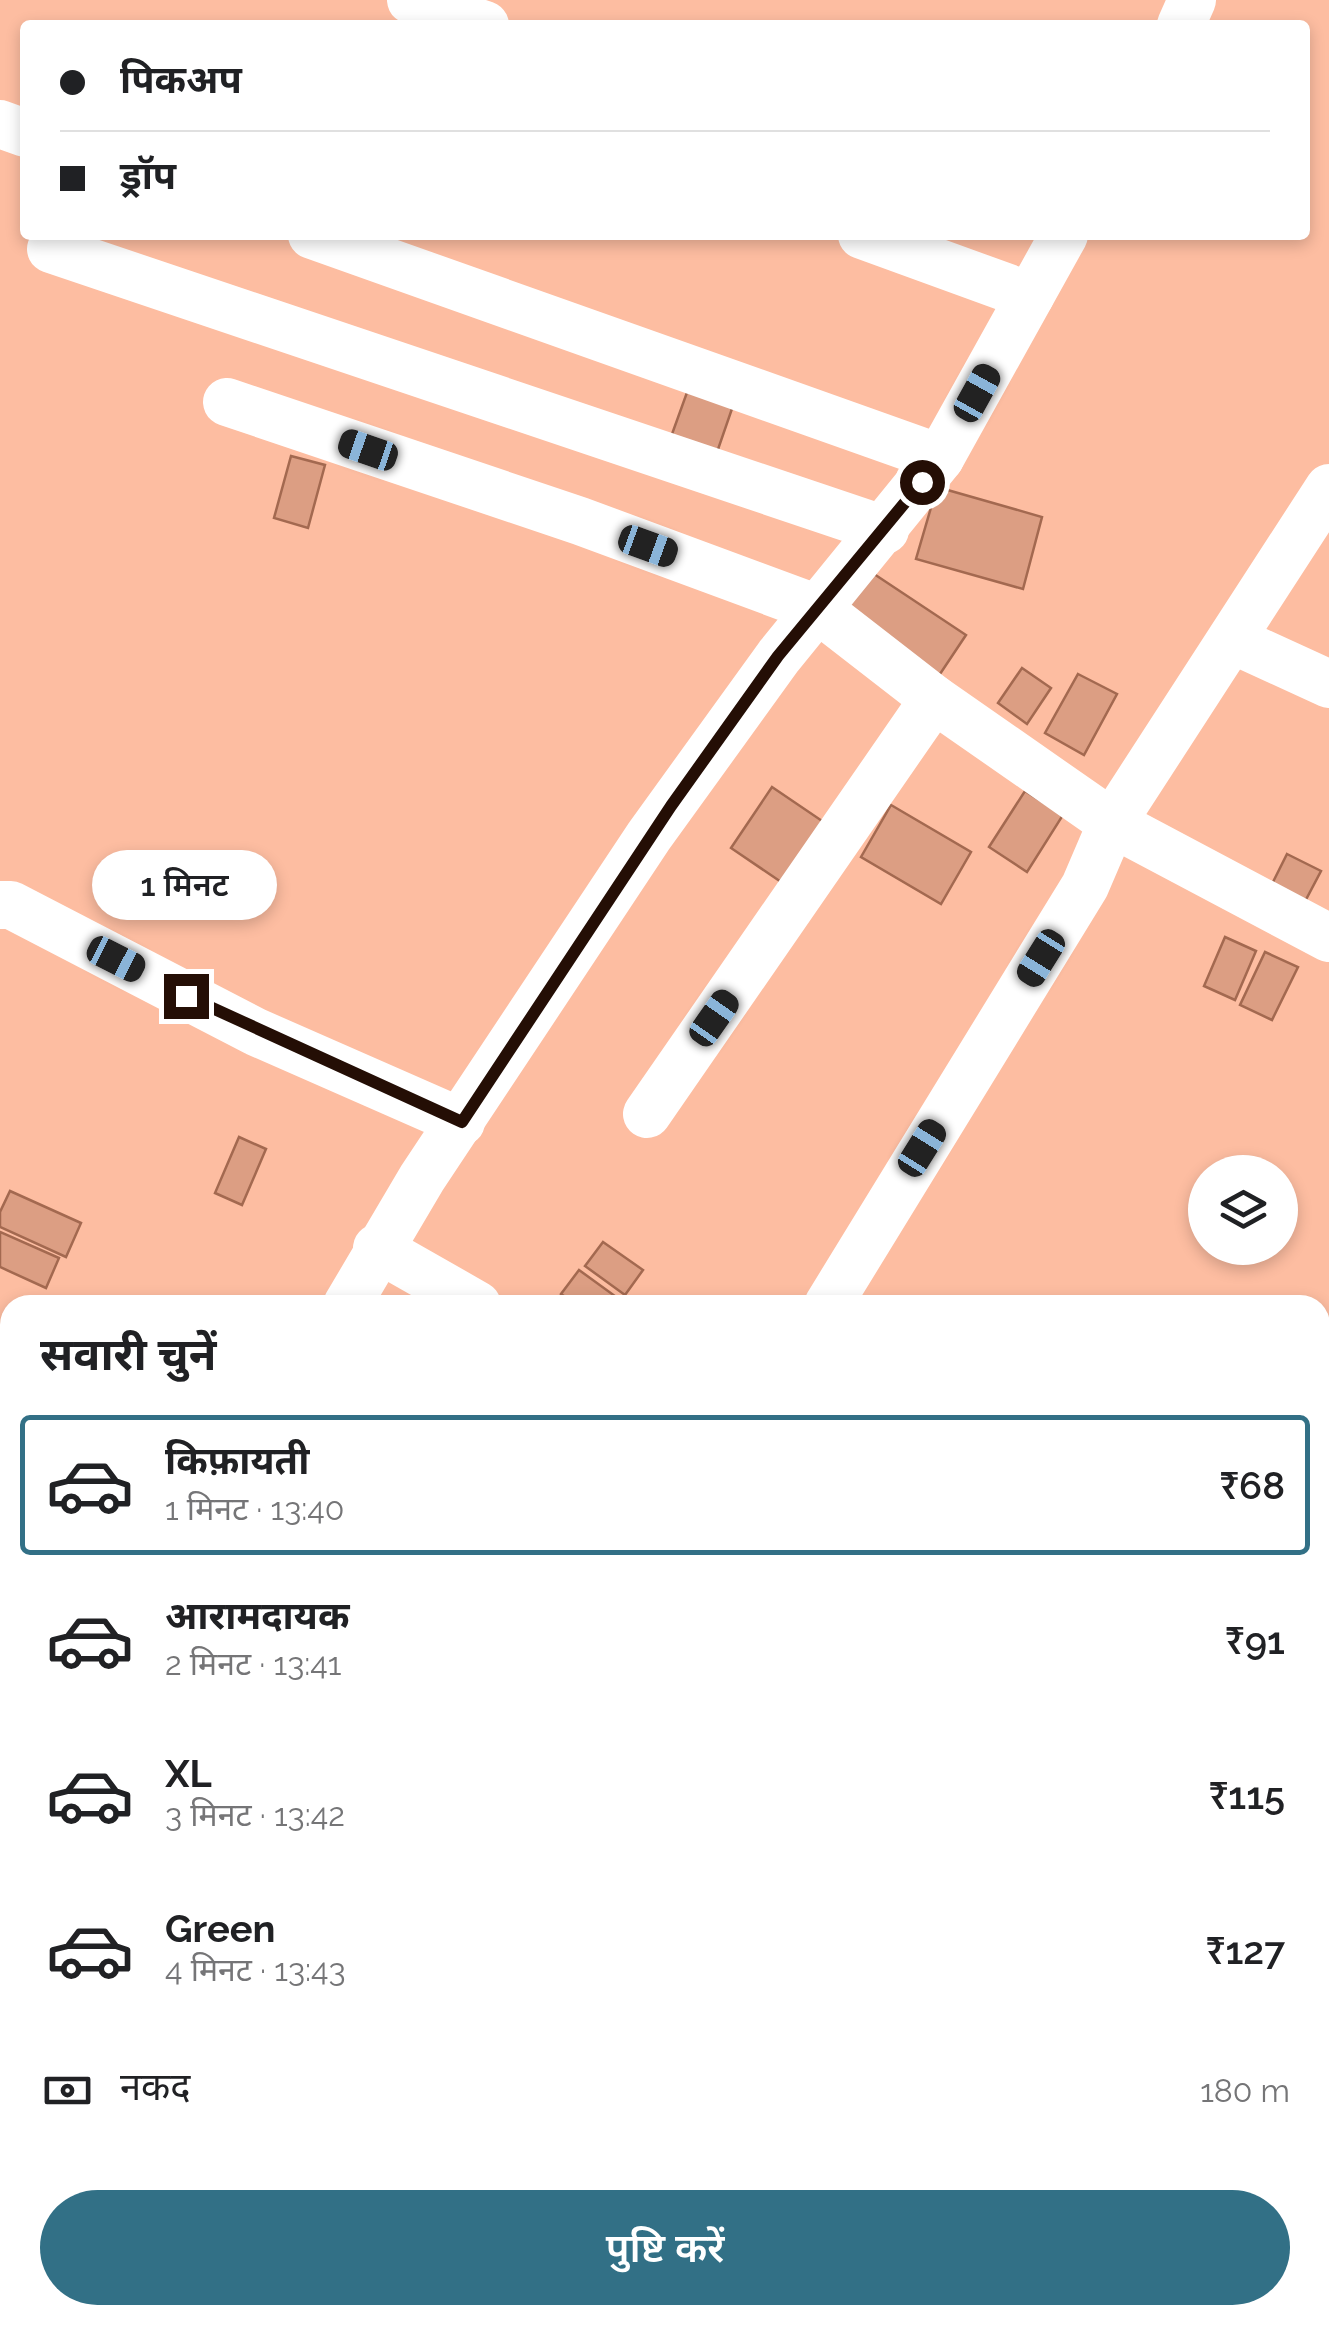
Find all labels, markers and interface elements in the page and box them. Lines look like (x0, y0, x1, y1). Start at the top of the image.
text: पिकअप (120, 57, 242, 102)
text: ड्रॉप (120, 153, 176, 198)
car (949, 359, 1005, 427)
car (335, 426, 401, 474)
route start (900, 460, 945, 505)
car (615, 522, 681, 570)
callout: 1 मिनट (94, 851, 278, 921)
text: 1 मिनट (141, 866, 228, 903)
car (1012, 925, 1070, 991)
car (82, 932, 150, 986)
route end (164, 974, 209, 1019)
car (685, 985, 743, 1051)
car (893, 1115, 951, 1181)
map controls (1188, 1155, 1298, 1265)
button: layers (1188, 1155, 1298, 1265)
text: सवारी चुनें (40, 1328, 216, 1381)
text: किफ़ायती (165, 1438, 309, 1483)
icon: car (45, 1440, 135, 1530)
text: ₹68 (1219, 1463, 1285, 1508)
text: 1 मिनट · 13:40 (165, 1490, 344, 1527)
text: आरामदायक (165, 1593, 349, 1638)
icon: car (45, 1595, 135, 1685)
text: ₹91 (1225, 1618, 1285, 1663)
text: 2 मिनट · 13:41 (165, 1645, 341, 1682)
icon: car (45, 1750, 135, 1840)
text: XL (165, 1751, 212, 1796)
text: ₹115 (1209, 1773, 1285, 1818)
text: 3 मिनट · 13:42 (165, 1796, 345, 1833)
icon: car (45, 1905, 135, 1995)
text: Green (165, 1906, 275, 1951)
text: ₹127 (1206, 1928, 1285, 1973)
text: 4 मिनट · 13:43 (165, 1951, 346, 1988)
icon: cash (40, 2063, 95, 2118)
text: नकद (120, 2064, 190, 2109)
text: 180 m (1200, 2072, 1290, 2109)
button: पुष्टि करें (40, 2190, 1290, 2305)

